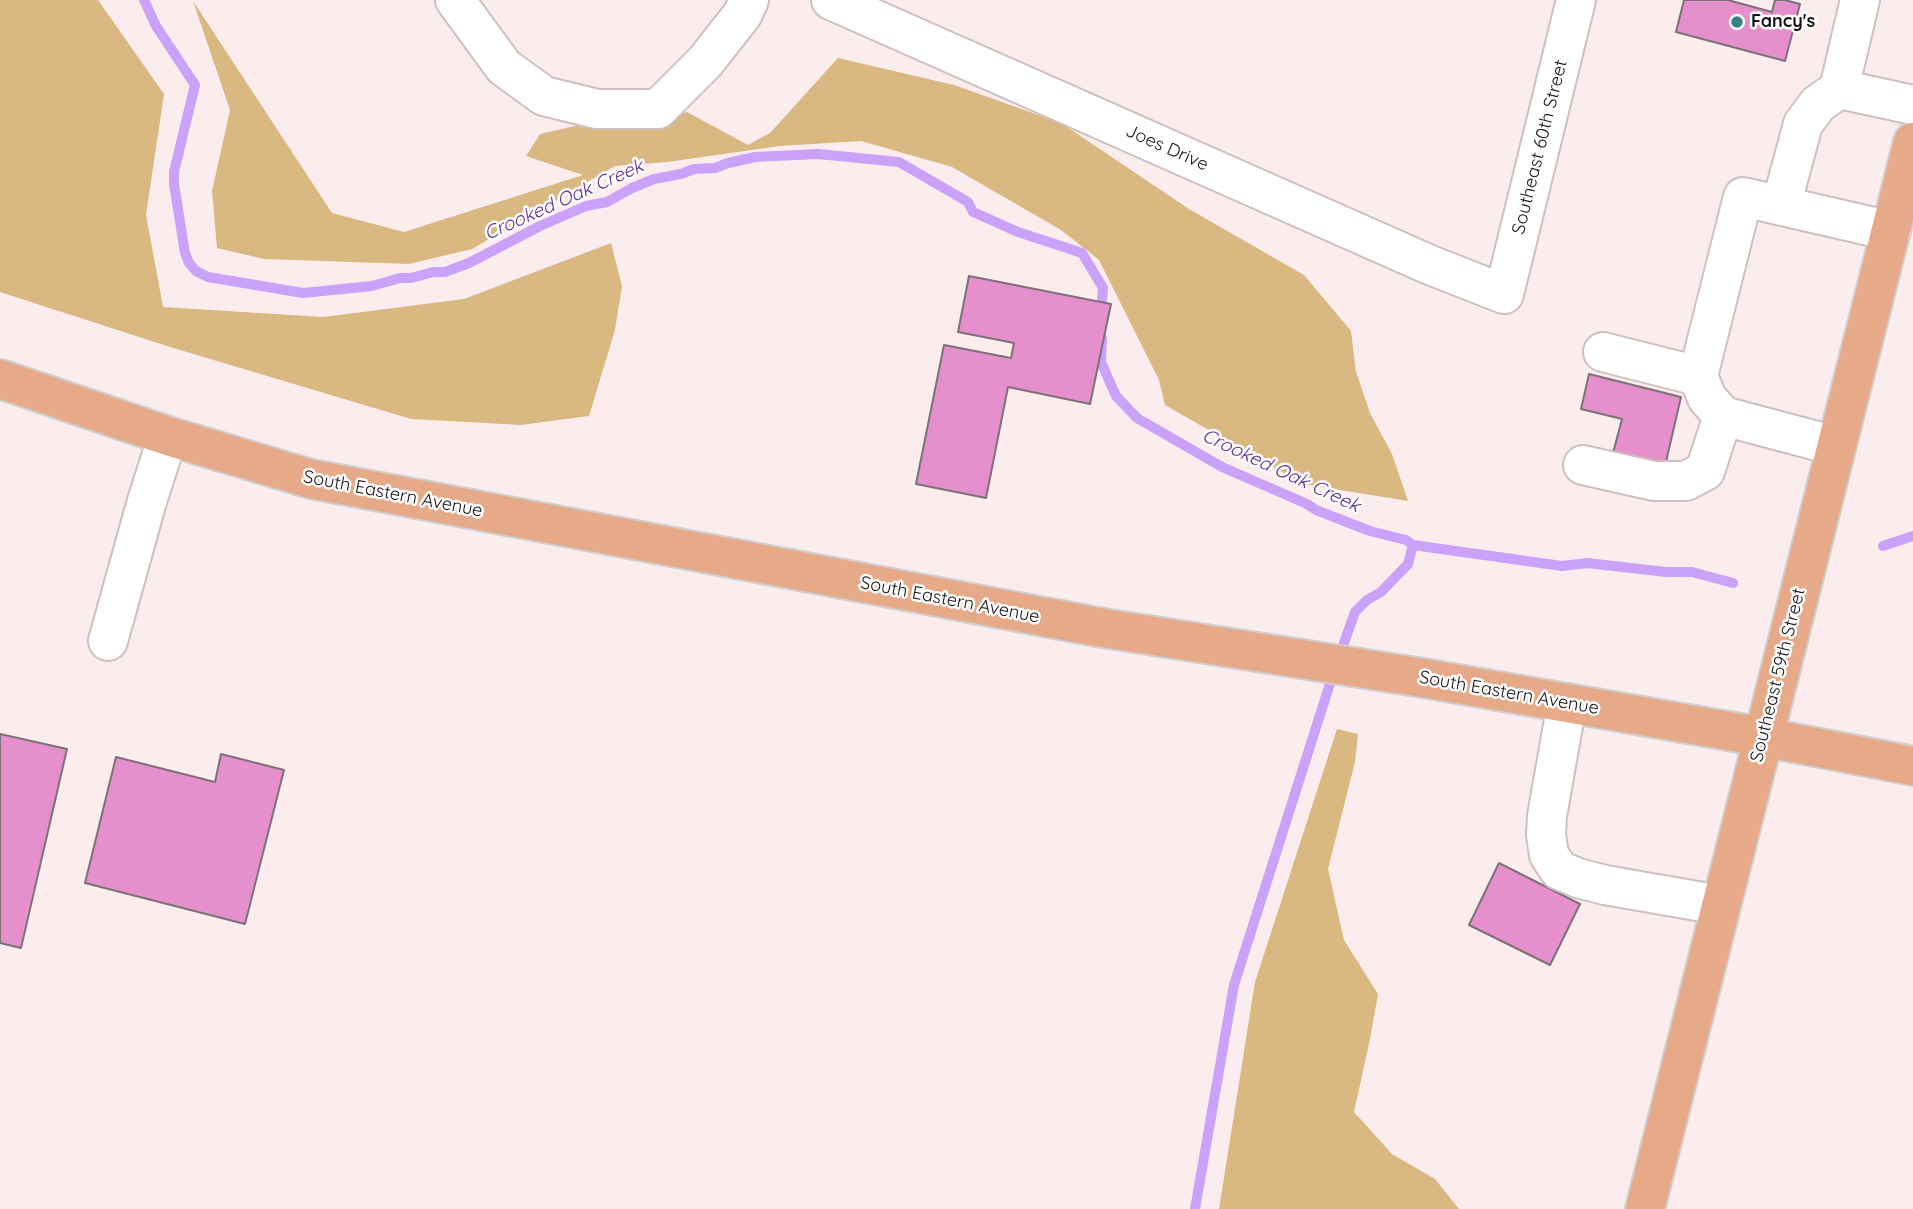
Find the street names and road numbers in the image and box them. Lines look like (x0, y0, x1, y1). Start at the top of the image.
street label: Southeast 60th Street (1508, 58, 1572, 236)
street label: Joes Drive (1122, 120, 1212, 176)
street label: South Eastern Avenue (302, 466, 484, 522)
street label: South Eastern Avenue (859, 572, 1041, 628)
street label: Southeast 59th Street (1746, 586, 1810, 764)
street label: South Eastern Avenue (1417, 667, 1601, 719)

